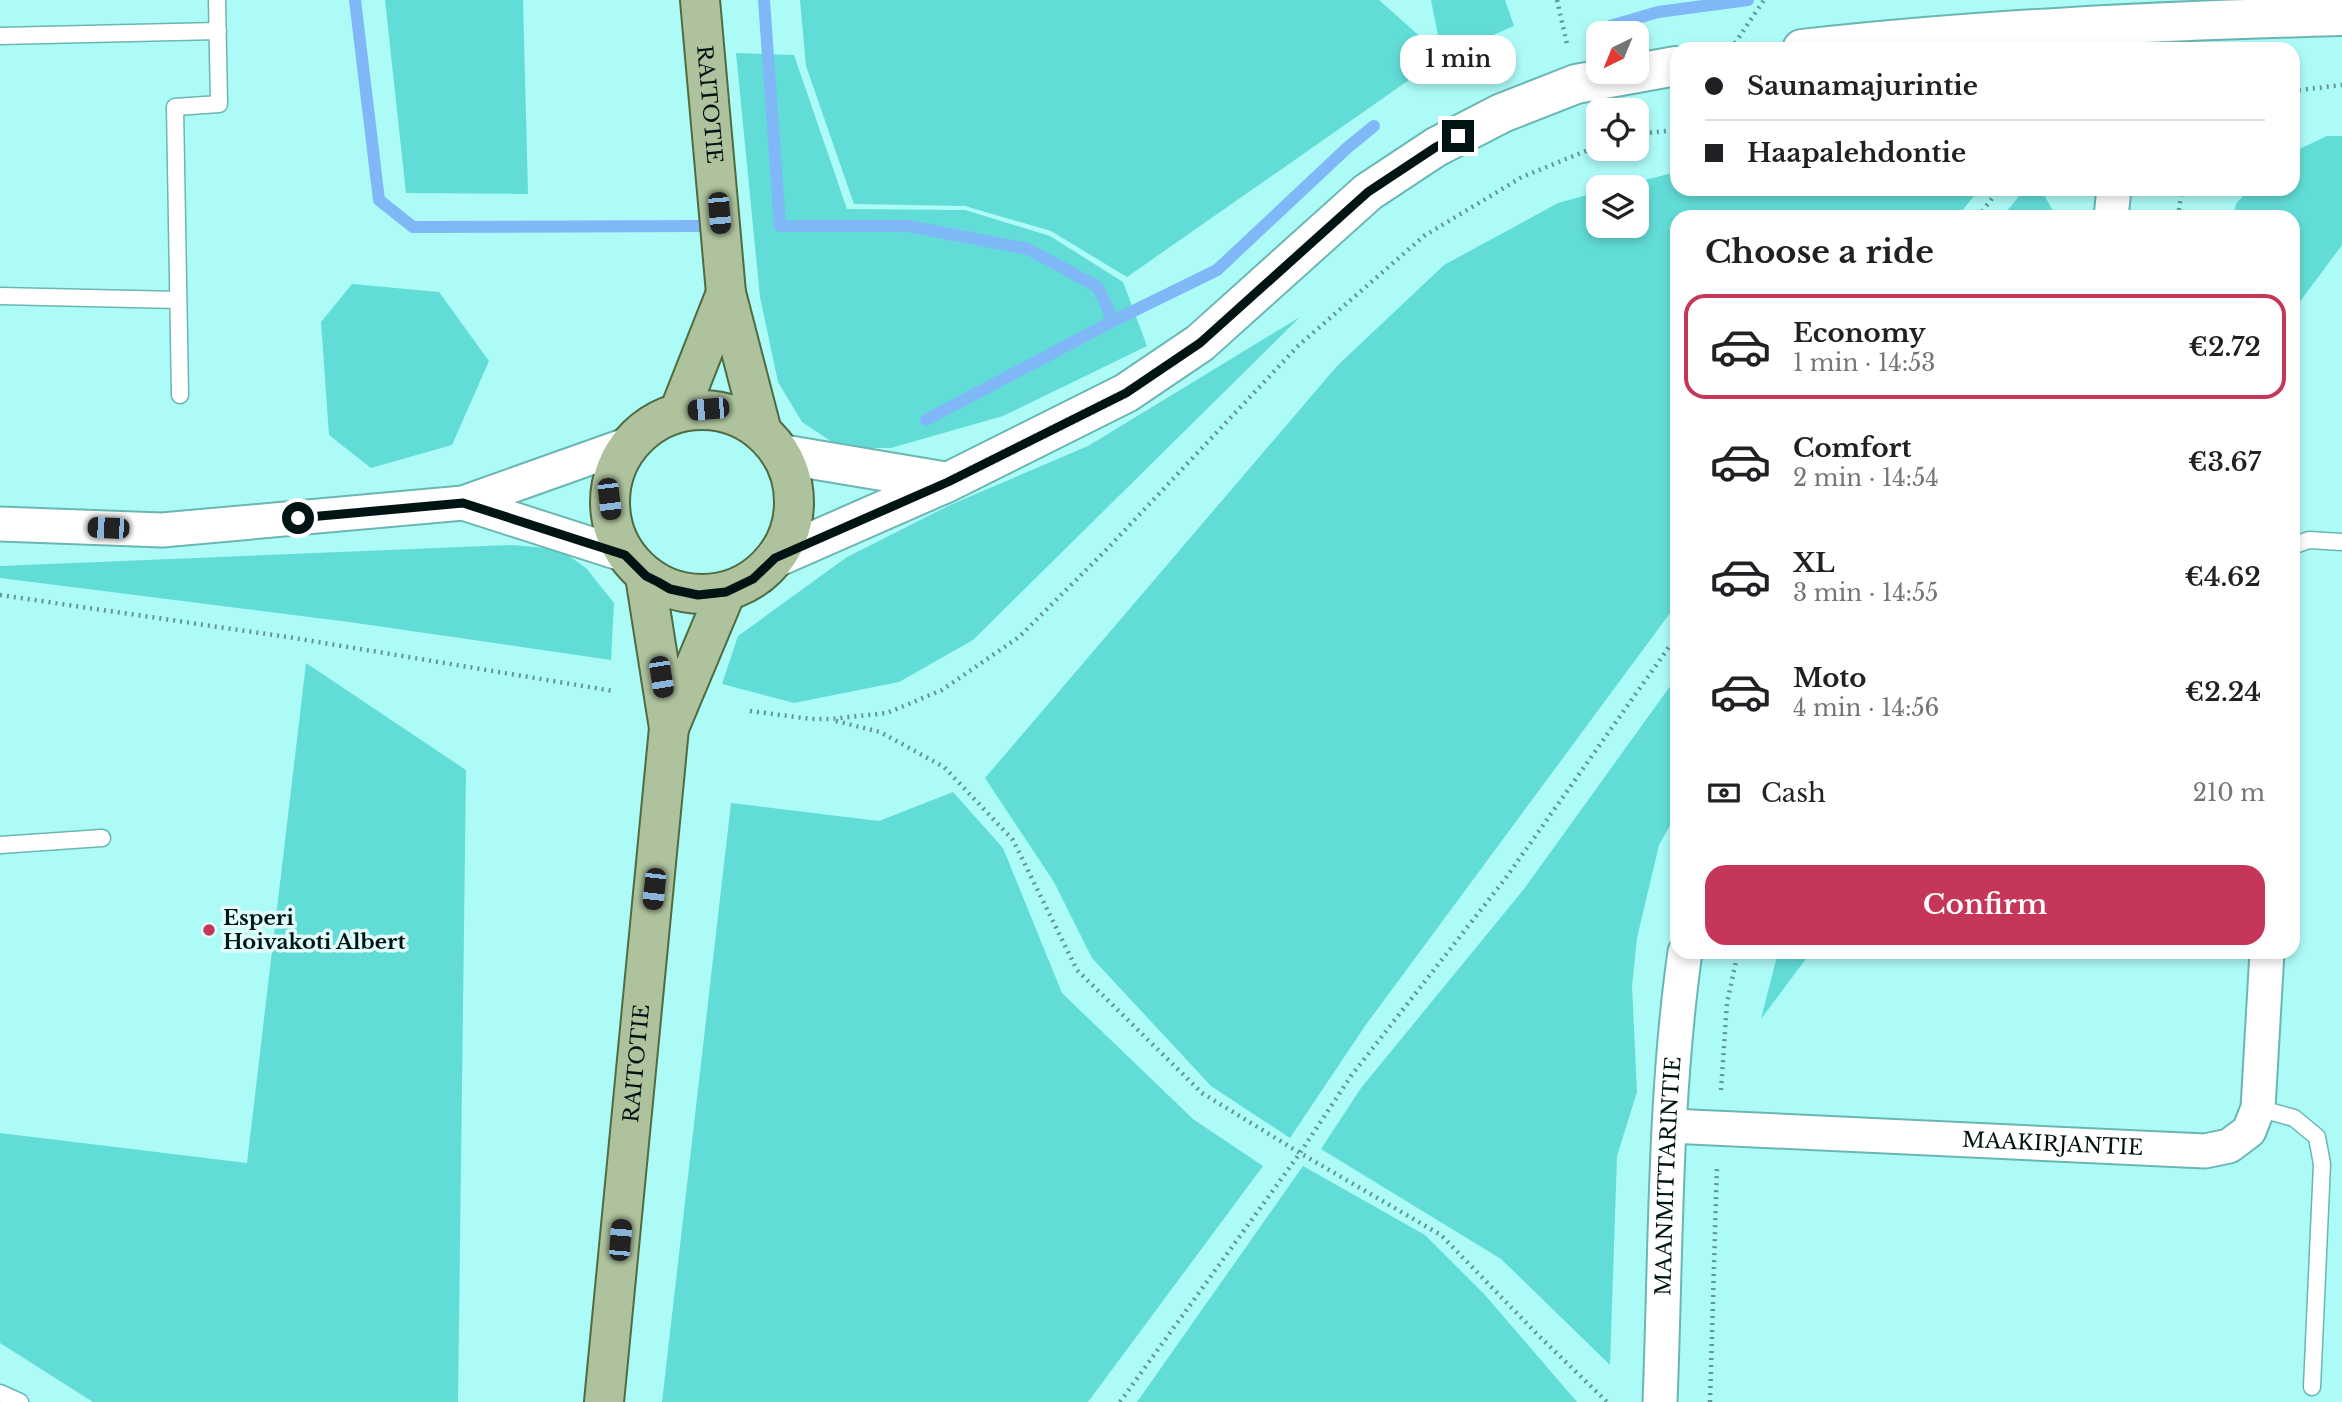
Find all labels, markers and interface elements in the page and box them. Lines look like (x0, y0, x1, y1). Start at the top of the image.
north arrow (1586, 21, 1648, 84)
map controls (1586, 21, 1649, 238)
callout: 1 min (1400, 34, 1516, 83)
street label: RAITOTIE (691, 44, 727, 165)
text: 1 min (1425, 45, 1491, 73)
text: Saunamajurintie (1747, 70, 1978, 102)
button: locate (1586, 98, 1649, 161)
route end (1442, 120, 1474, 152)
text: Haapalehdontie (1747, 137, 1966, 169)
button: layers (1586, 175, 1649, 238)
car (707, 191, 732, 235)
text: Choose a ride (1705, 232, 1934, 272)
icon: car (1709, 315, 1772, 378)
text: Economy (1793, 317, 1926, 349)
text: €2.72 (2188, 331, 2261, 363)
text: 1 min · 14:53 (1793, 349, 1936, 377)
car (687, 397, 730, 421)
icon: car (1709, 430, 1772, 493)
text: Comfort (1793, 432, 1911, 464)
text: €3.67 (2188, 446, 2261, 478)
text: 2 min · 14:54 (1793, 464, 1939, 492)
car (597, 477, 622, 521)
route start (282, 502, 314, 534)
car (87, 517, 130, 539)
icon: car (1709, 545, 1772, 608)
text: XL (1793, 547, 1835, 579)
text: €4.62 (2185, 561, 2261, 593)
text: 3 min · 14:55 (1793, 579, 1938, 607)
car (648, 655, 675, 699)
icon: car (1709, 660, 1772, 723)
text: Moto (1793, 662, 1866, 694)
text: €2.24 (2185, 676, 2261, 708)
text: 4 min · 14:56 (1793, 694, 1939, 722)
icon: cash (1705, 774, 1743, 812)
text: Cash (1761, 777, 1826, 809)
text: 210 m (2193, 779, 2265, 807)
button: Confirm (1705, 865, 2265, 945)
car (642, 867, 667, 911)
place label: Esperi Hoivakoti Albert (223, 905, 405, 955)
marker: Esperi Hoivakoti Albert (201, 922, 217, 938)
street label: RAITOTIE (618, 1003, 655, 1124)
street label: MAANMITTARINTIE (1650, 1056, 1687, 1296)
street label: MAAKIRJANTIE (1962, 1127, 2144, 1161)
car (608, 1218, 633, 1262)

